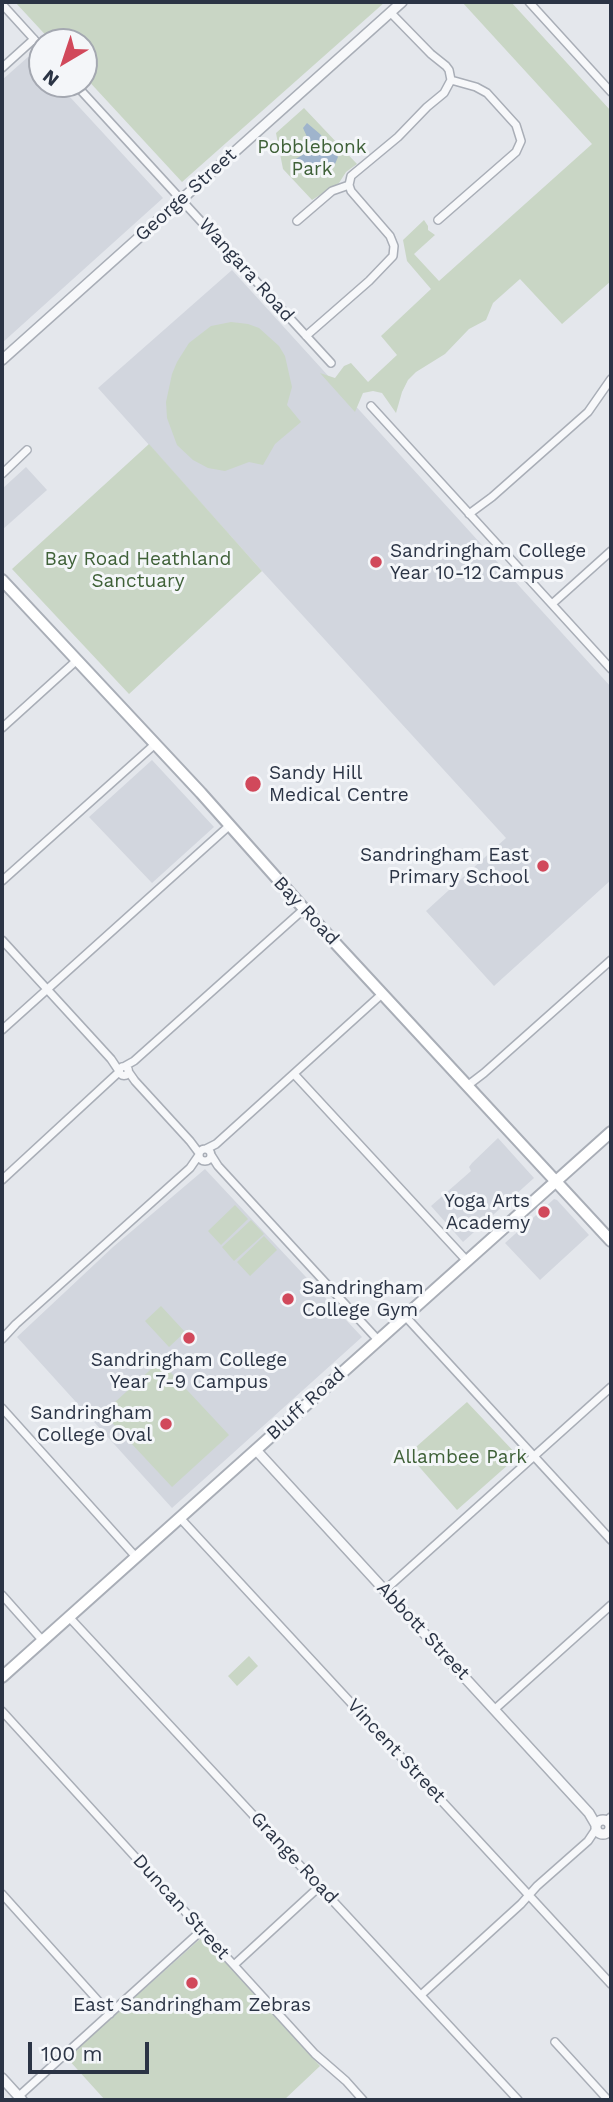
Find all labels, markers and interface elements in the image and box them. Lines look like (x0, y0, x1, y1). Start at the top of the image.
north arrow (28, 28, 98, 98)
text: N (38, 65, 63, 92)
park label: Pobblebonk Park (257, 136, 367, 180)
street label: George Street (131, 144, 241, 246)
street label: Wangara Road (193, 213, 299, 327)
place label: Sandringham College Year 10-12 Campus (390, 540, 586, 584)
park label: Bay Road Heathland Sanctuary (45, 548, 231, 592)
marker: Sandringham College Year 10-12 Campus (368, 554, 384, 570)
place label: Sandy Hill Medical Centre (269, 762, 409, 806)
marker: Sandy Hill Medical Centre (243, 774, 263, 794)
place label: Sandringham East Primary School (360, 844, 529, 888)
marker: Sandringham East Primary School (535, 858, 551, 874)
street label: Bay Road (269, 872, 343, 950)
place label: Yoga Arts Academy (444, 1190, 530, 1234)
marker: Yoga Arts Academy (536, 1204, 552, 1220)
place label: Sandringham College Gym (302, 1277, 424, 1321)
marker: Sandringham College Gym (280, 1291, 296, 1307)
marker: Sandringham College Year 7-9 Campus (181, 1330, 197, 1346)
place label: Sandringham College Year 7-9 Campus (91, 1349, 287, 1393)
street label: Bluff Road (262, 1363, 350, 1445)
place label: Sandringham College Oval (30, 1402, 152, 1446)
marker: Sandringham College Oval (158, 1416, 174, 1432)
park label: Allambee Park (393, 1446, 527, 1468)
street label: Abbott Street (372, 1577, 474, 1685)
street label: Vincent Street (342, 1694, 450, 1808)
street label: Grange Road (246, 1807, 342, 1909)
street label: Duncan Street (128, 1850, 234, 1964)
marker: East Sandringham Zebras (184, 1975, 200, 1991)
place label: East Sandringham Zebras (73, 1994, 311, 2016)
scale bar (32, 2028, 152, 2072)
text: 100 m (41, 2041, 103, 2066)

